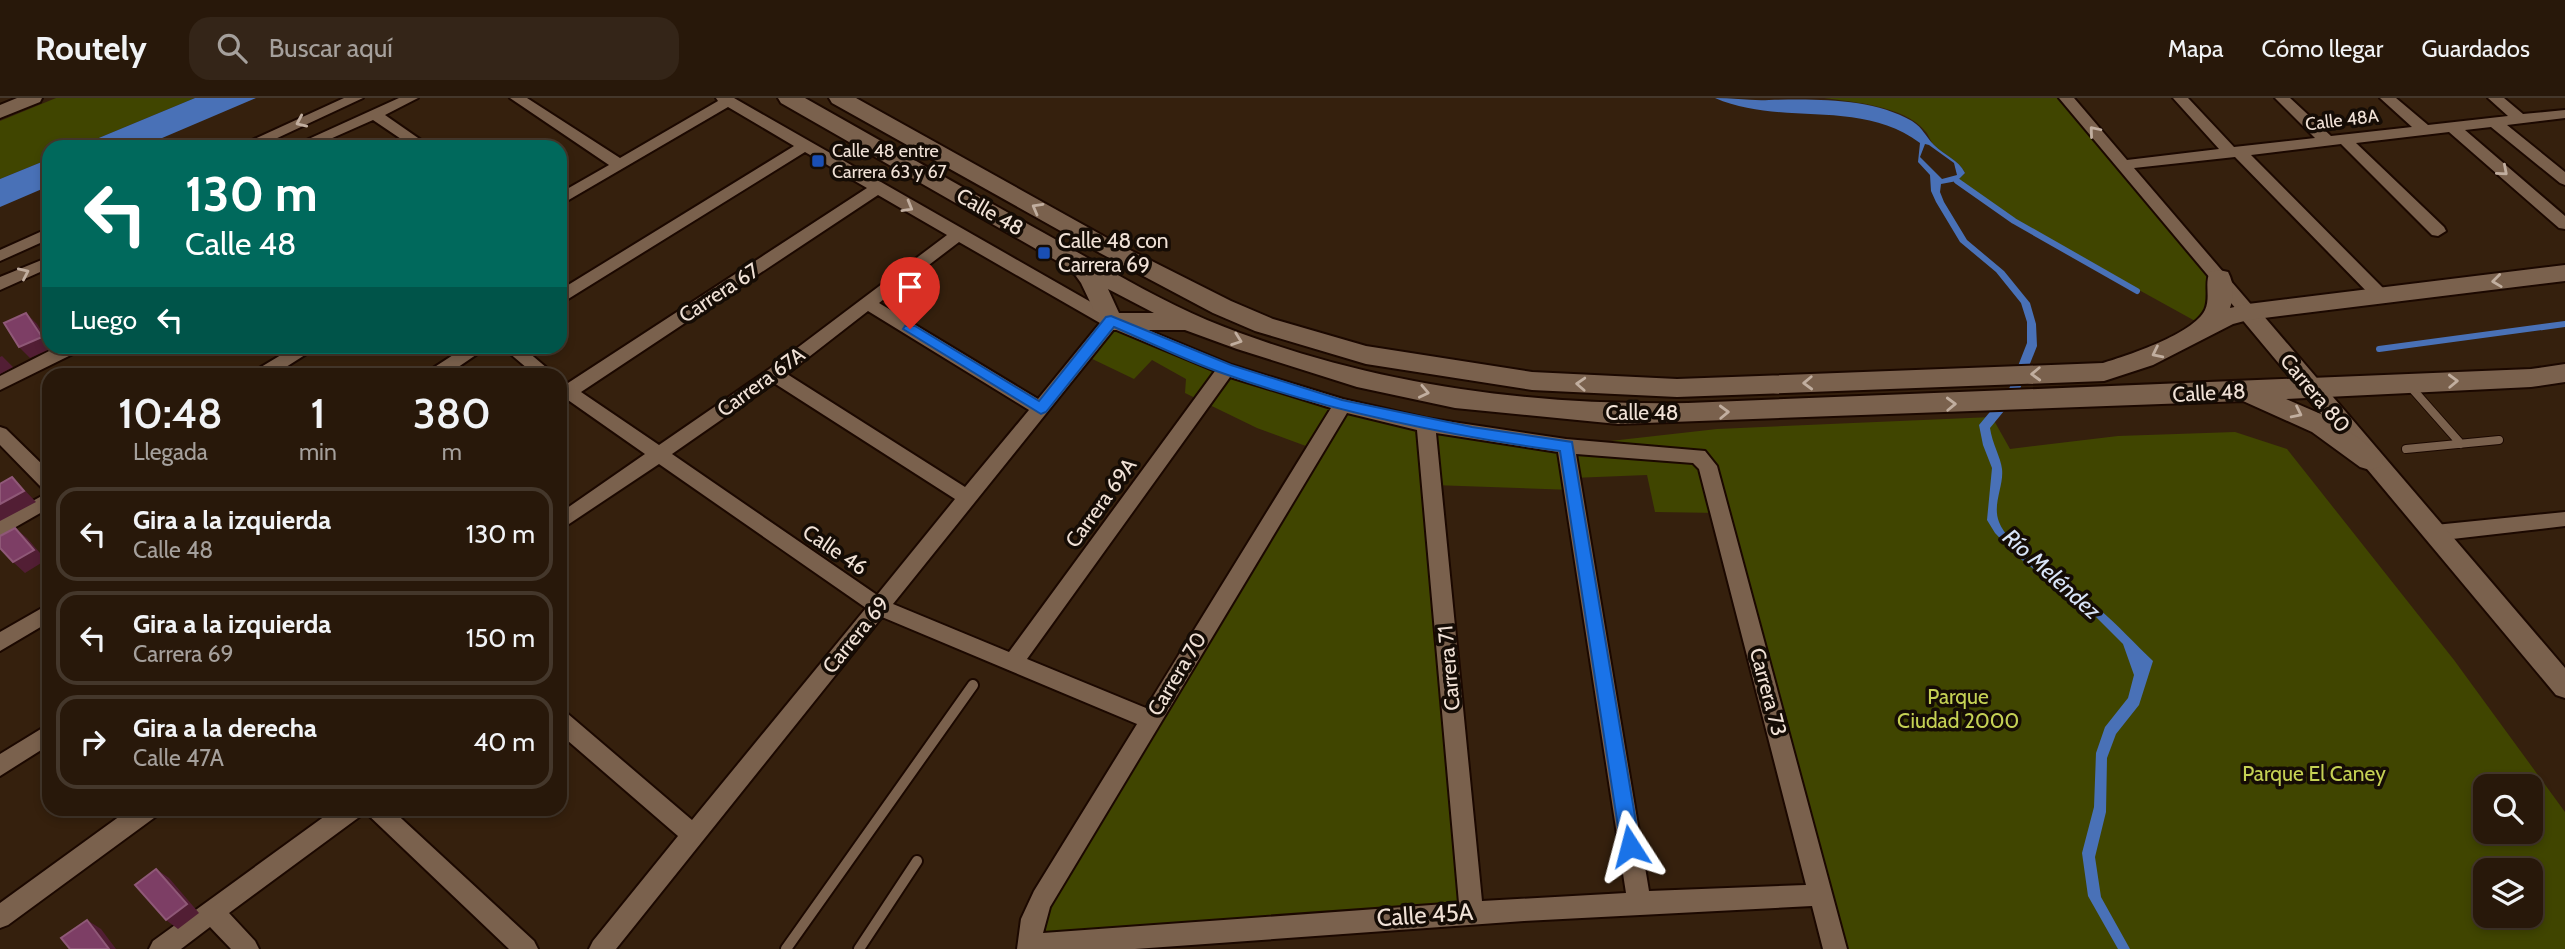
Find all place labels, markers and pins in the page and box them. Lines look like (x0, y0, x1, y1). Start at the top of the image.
place label: Calle 48 entre Carrera 63 y 67 (832, 140, 947, 183)
marker: Calle 48 entre Carrera 63 y 67 (810, 153, 826, 169)
place label: Calle 48 con Carrera 69 (1058, 228, 1169, 277)
marker: Calle 48 con Carrera 69 (1036, 245, 1052, 261)
pin (880, 257, 940, 329)

